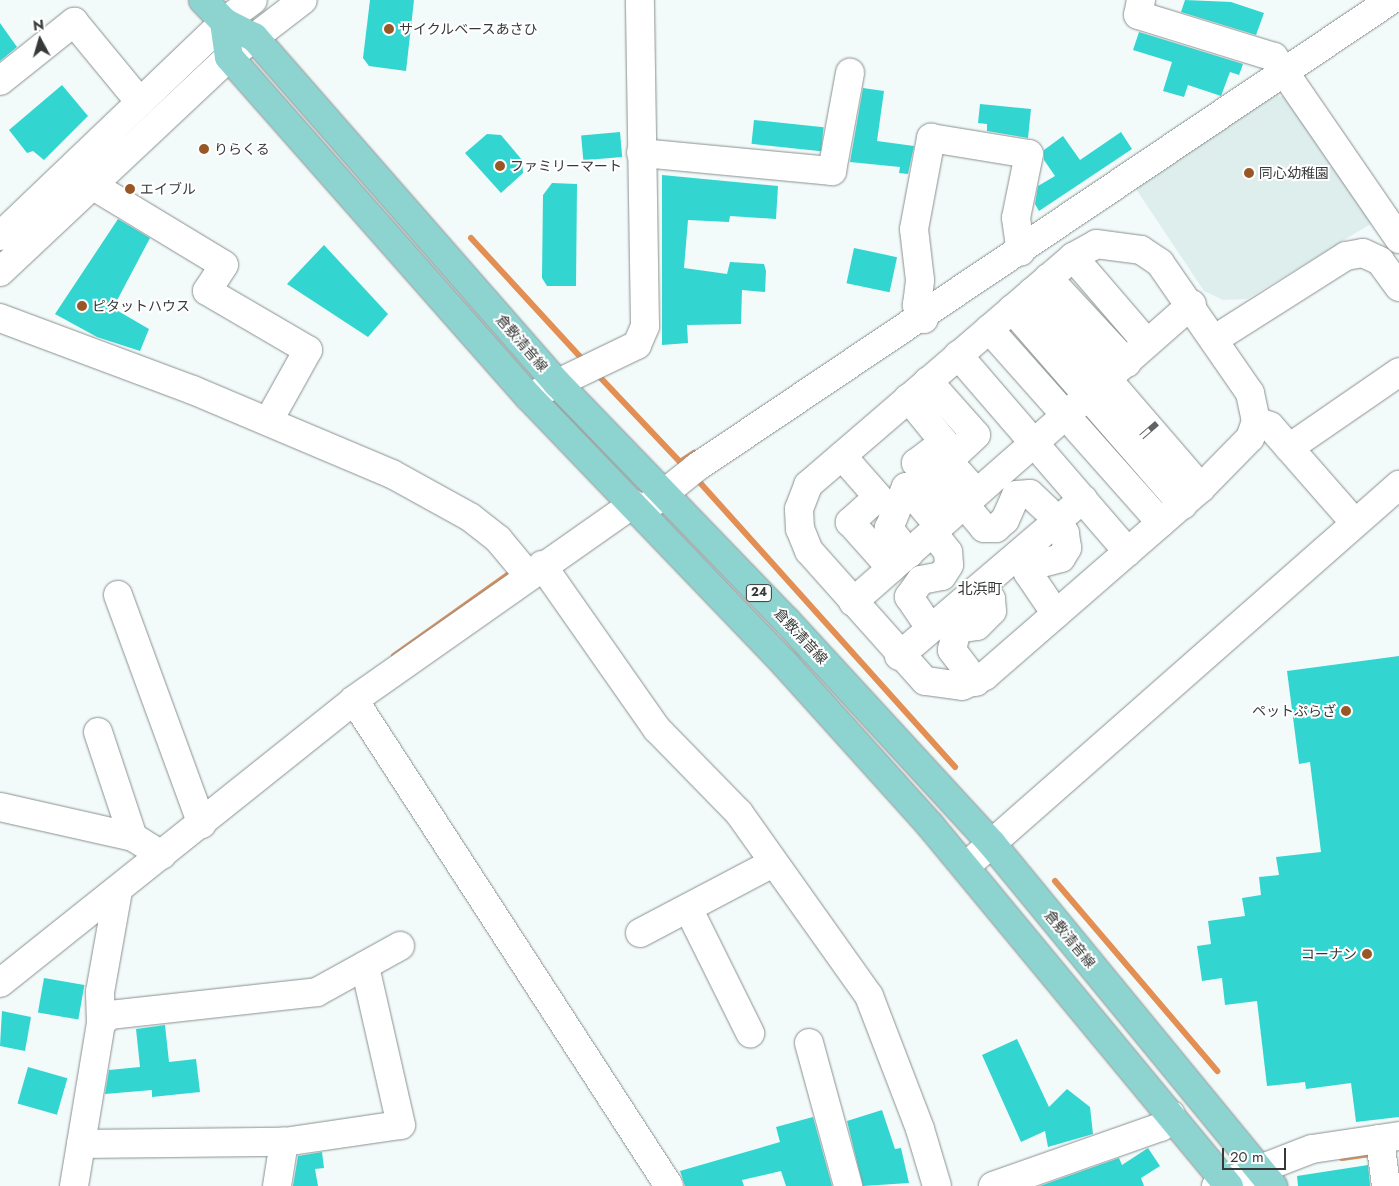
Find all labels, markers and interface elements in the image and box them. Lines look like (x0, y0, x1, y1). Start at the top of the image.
north arrow (15, 15, 65, 65)
text: N (32, 15, 45, 36)
place label: サイクルベースあさひ (399, 21, 539, 37)
marker: サイクルベースあさひ (383, 23, 395, 35)
place label: りらくる (214, 141, 270, 157)
marker: りらくる (198, 143, 210, 155)
place label: ファミリーマート (510, 158, 622, 174)
marker: ファミリーマート (494, 160, 506, 172)
place label: 同心幼稚園 (1259, 165, 1329, 181)
marker: 同心幼稚園 (1243, 167, 1255, 179)
place label: エイブル (140, 181, 196, 197)
marker: エイブル (124, 183, 136, 195)
place label: ピタットハウス (92, 298, 190, 314)
marker: ピタットハウス (76, 300, 88, 312)
street label: 倉敷清音線 (493, 311, 551, 375)
district label: 北浜町 (958, 581, 1002, 599)
road number: 24 (745, 584, 773, 602)
street label: 倉敷清音線 (771, 605, 831, 667)
place label: ペットぷらざ (1252, 703, 1336, 719)
marker: ペットぷらざ (1340, 705, 1352, 717)
street label: 倉敷清音線 (1041, 907, 1099, 971)
place label: コーナン (1301, 946, 1357, 962)
marker: コーナン (1361, 948, 1373, 960)
scale bar (1224, 1138, 1288, 1170)
text: 20 m (1230, 1146, 1264, 1168)

